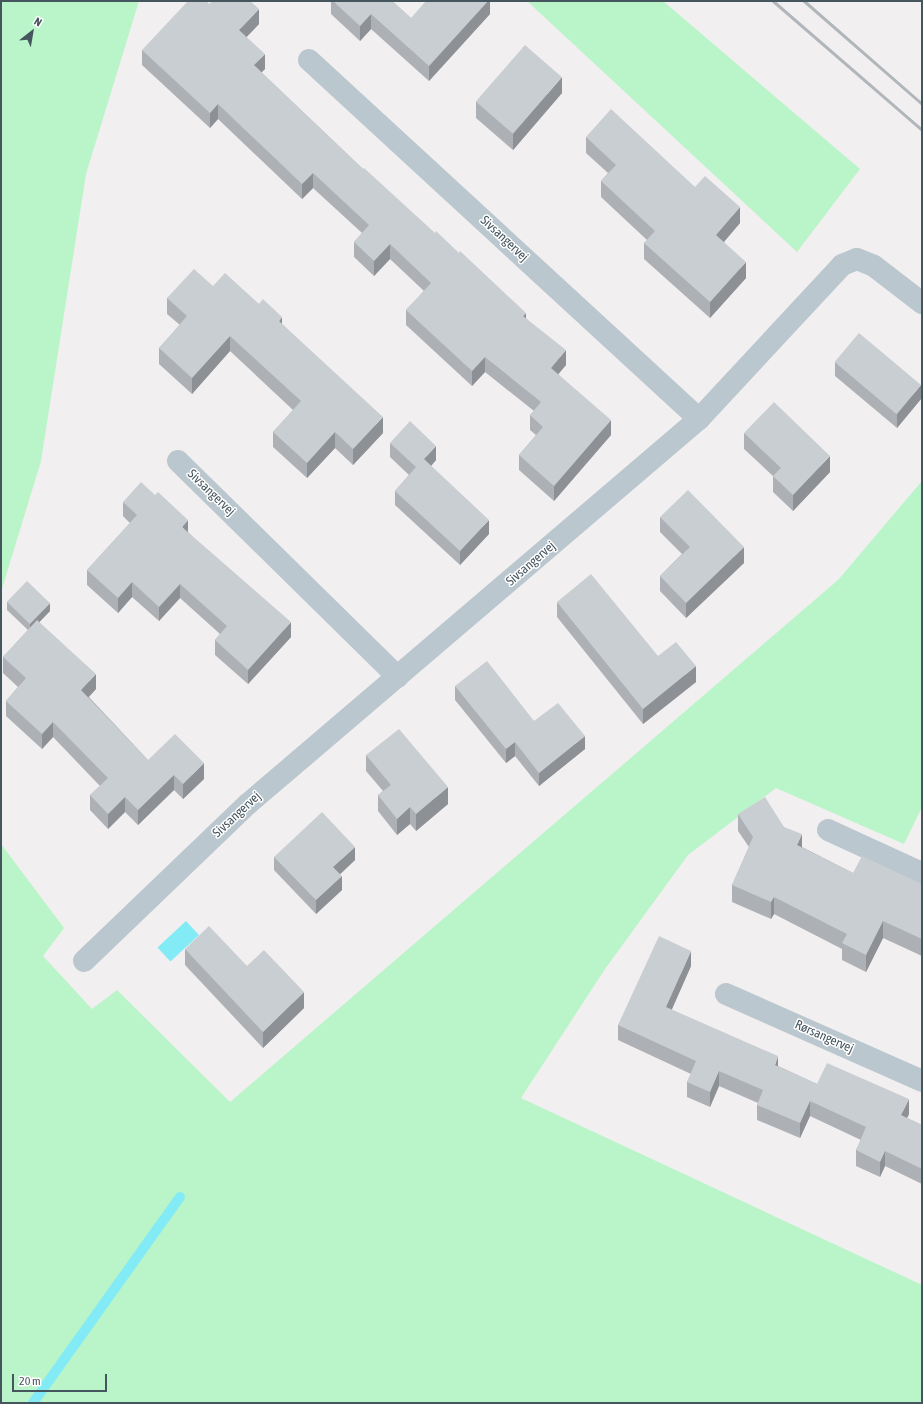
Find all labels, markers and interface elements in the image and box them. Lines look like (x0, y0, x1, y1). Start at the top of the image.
north arrow (12, 12, 52, 52)
text: N (32, 15, 44, 29)
street label: Sivsangervej (477, 213, 531, 265)
street label: Sivsangervej (184, 467, 238, 519)
street label: Sivsangervej (503, 538, 559, 590)
street label: Sivsangervej (210, 789, 264, 841)
street label: Rørsangervej (792, 1017, 856, 1057)
scale bar (14, 1366, 109, 1392)
text: 20 m (19, 1374, 41, 1388)

